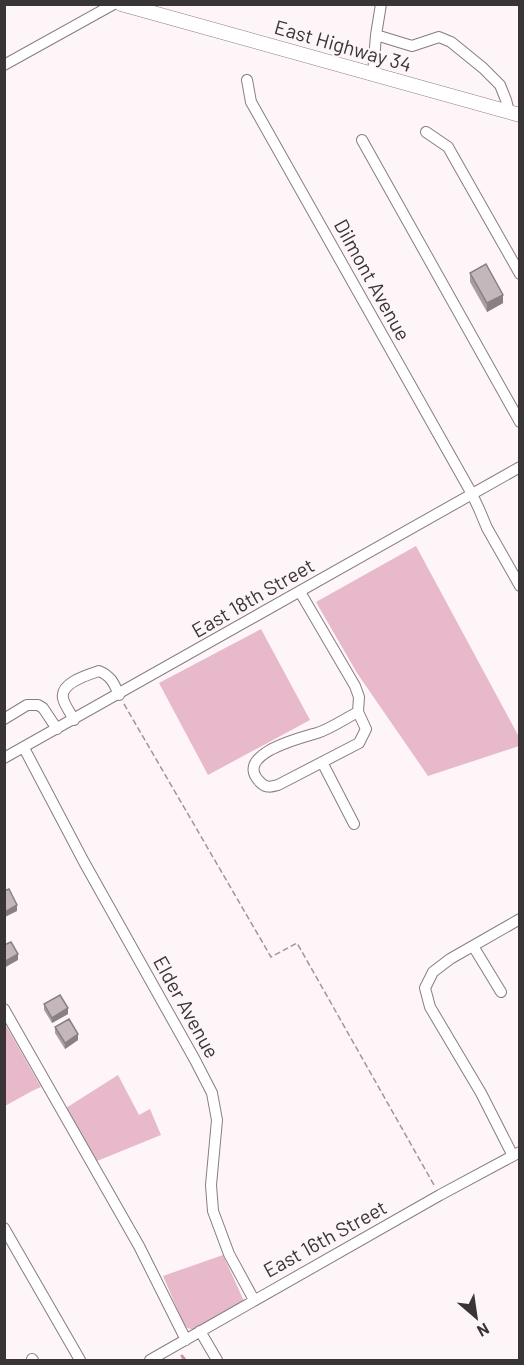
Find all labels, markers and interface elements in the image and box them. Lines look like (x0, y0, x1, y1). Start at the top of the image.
street label: East Highway 34 (272, 14, 415, 76)
street label: Dilmont Avenue (330, 215, 416, 344)
street label: East 18th Street (187, 552, 318, 642)
street label: Elder Avenue (149, 951, 225, 1062)
street label: East 16th Street (259, 1194, 390, 1282)
north arrow (446, 1287, 506, 1347)
text: N (474, 1320, 493, 1341)

